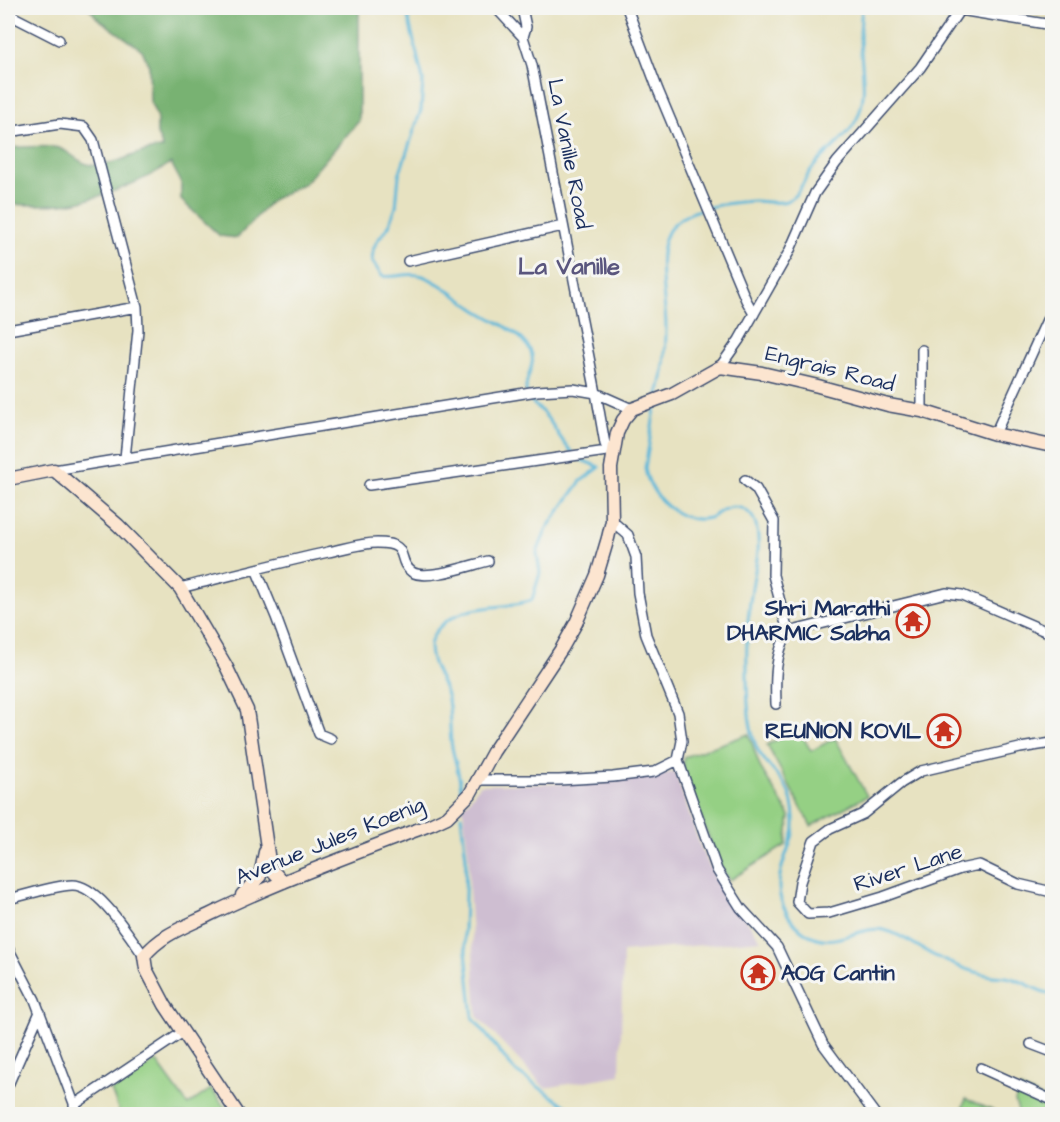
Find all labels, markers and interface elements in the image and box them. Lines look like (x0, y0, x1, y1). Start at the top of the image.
street label: La Vanille Road (539, 76, 599, 232)
district label: La Vanille (518, 250, 620, 284)
street label: Engrais Road (762, 338, 898, 401)
place label: Shri Marathi DHARMIC Sabha (727, 593, 891, 649)
temple icon: Shri Marathi DHARMIC Sabha (895, 603, 931, 639)
temple icon: REUNION KOVIL (926, 713, 962, 749)
place label: REUNION KOVIL (765, 716, 922, 747)
street label: Avenue Jules Koenig (231, 789, 430, 894)
street label: River Lane (850, 836, 966, 900)
temple icon: AOG Cantin (740, 955, 776, 991)
place label: AOG Cantin (781, 958, 895, 989)

